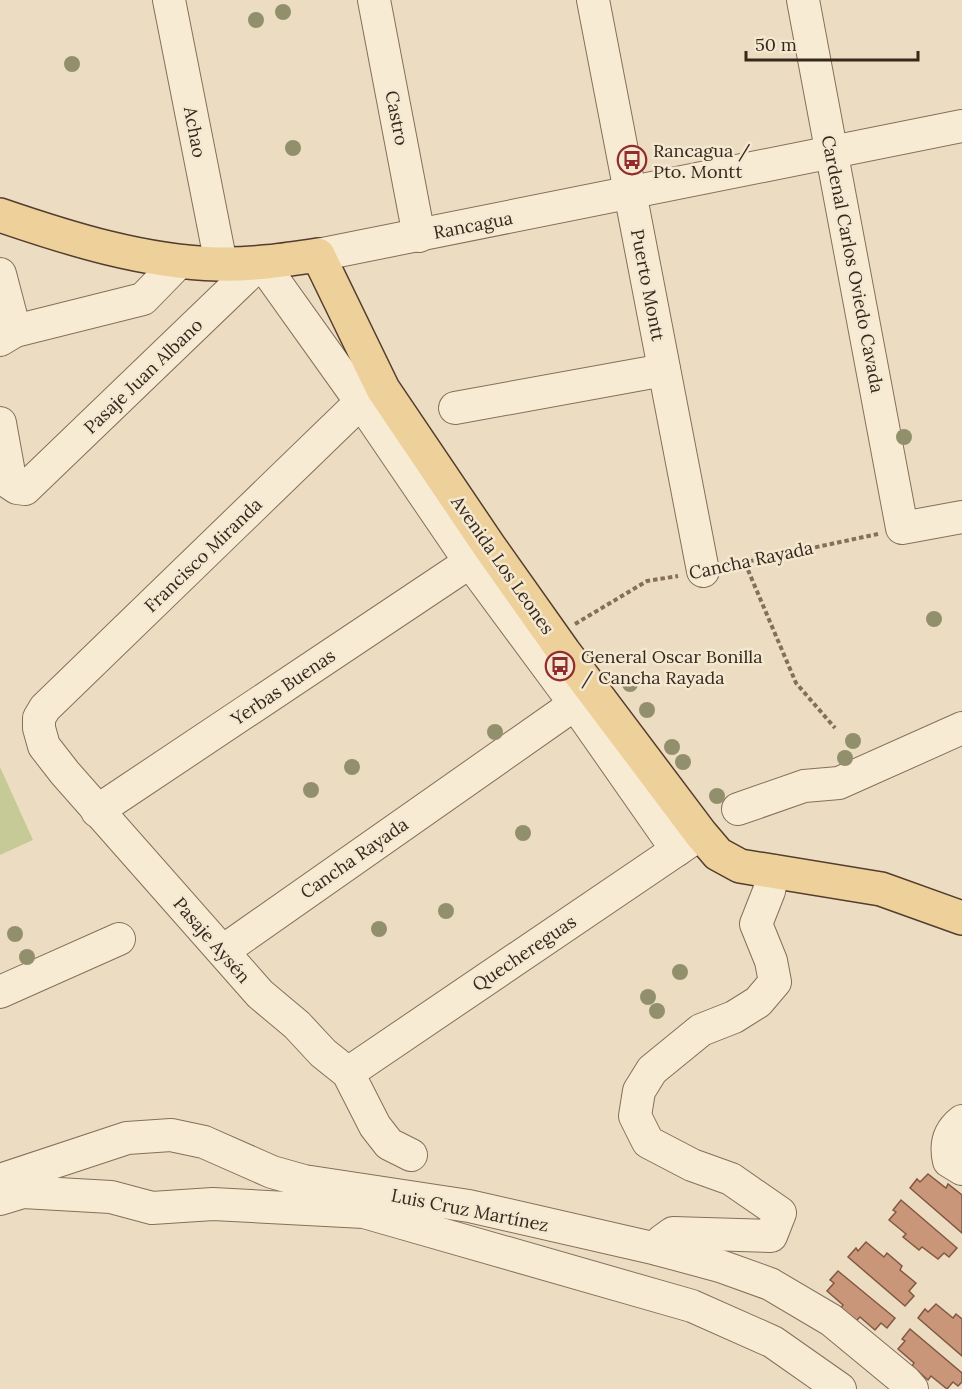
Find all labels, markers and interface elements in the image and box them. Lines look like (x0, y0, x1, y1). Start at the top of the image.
scale bar (746, 24, 918, 62)
text: 50 m (755, 33, 797, 56)
street label: Castro (380, 89, 414, 147)
street label: Achao (179, 104, 211, 159)
street label: Cardenal Carlos Oviedo Cavada (817, 133, 889, 395)
place label: Rancagua / Pto. Montt (653, 139, 751, 183)
bus stop icon: Rancagua / Pto. Montt (616, 144, 648, 176)
street label: Rancagua (431, 206, 515, 244)
street label: Puerto Montt (626, 227, 670, 343)
street label: Pasaje Juan Albano (79, 313, 207, 439)
street label: Avenida Los Leones (446, 490, 559, 639)
street label: Francisco Miranda (139, 493, 267, 617)
street label: Cancha Rayada (687, 536, 815, 584)
street label: Yerbas Buenas (226, 644, 340, 731)
place label: General Oscar Bonilla / Cancha Rayada (581, 645, 763, 689)
bus stop icon: General Oscar Bonilla / Cancha Rayada (544, 650, 576, 682)
street label: Cancha Rayada (296, 812, 412, 904)
street label: Pasaje Aysén (168, 892, 256, 988)
street label: Quechereguas (468, 910, 580, 996)
street label: Luis Cruz Martínez (389, 1183, 551, 1237)

